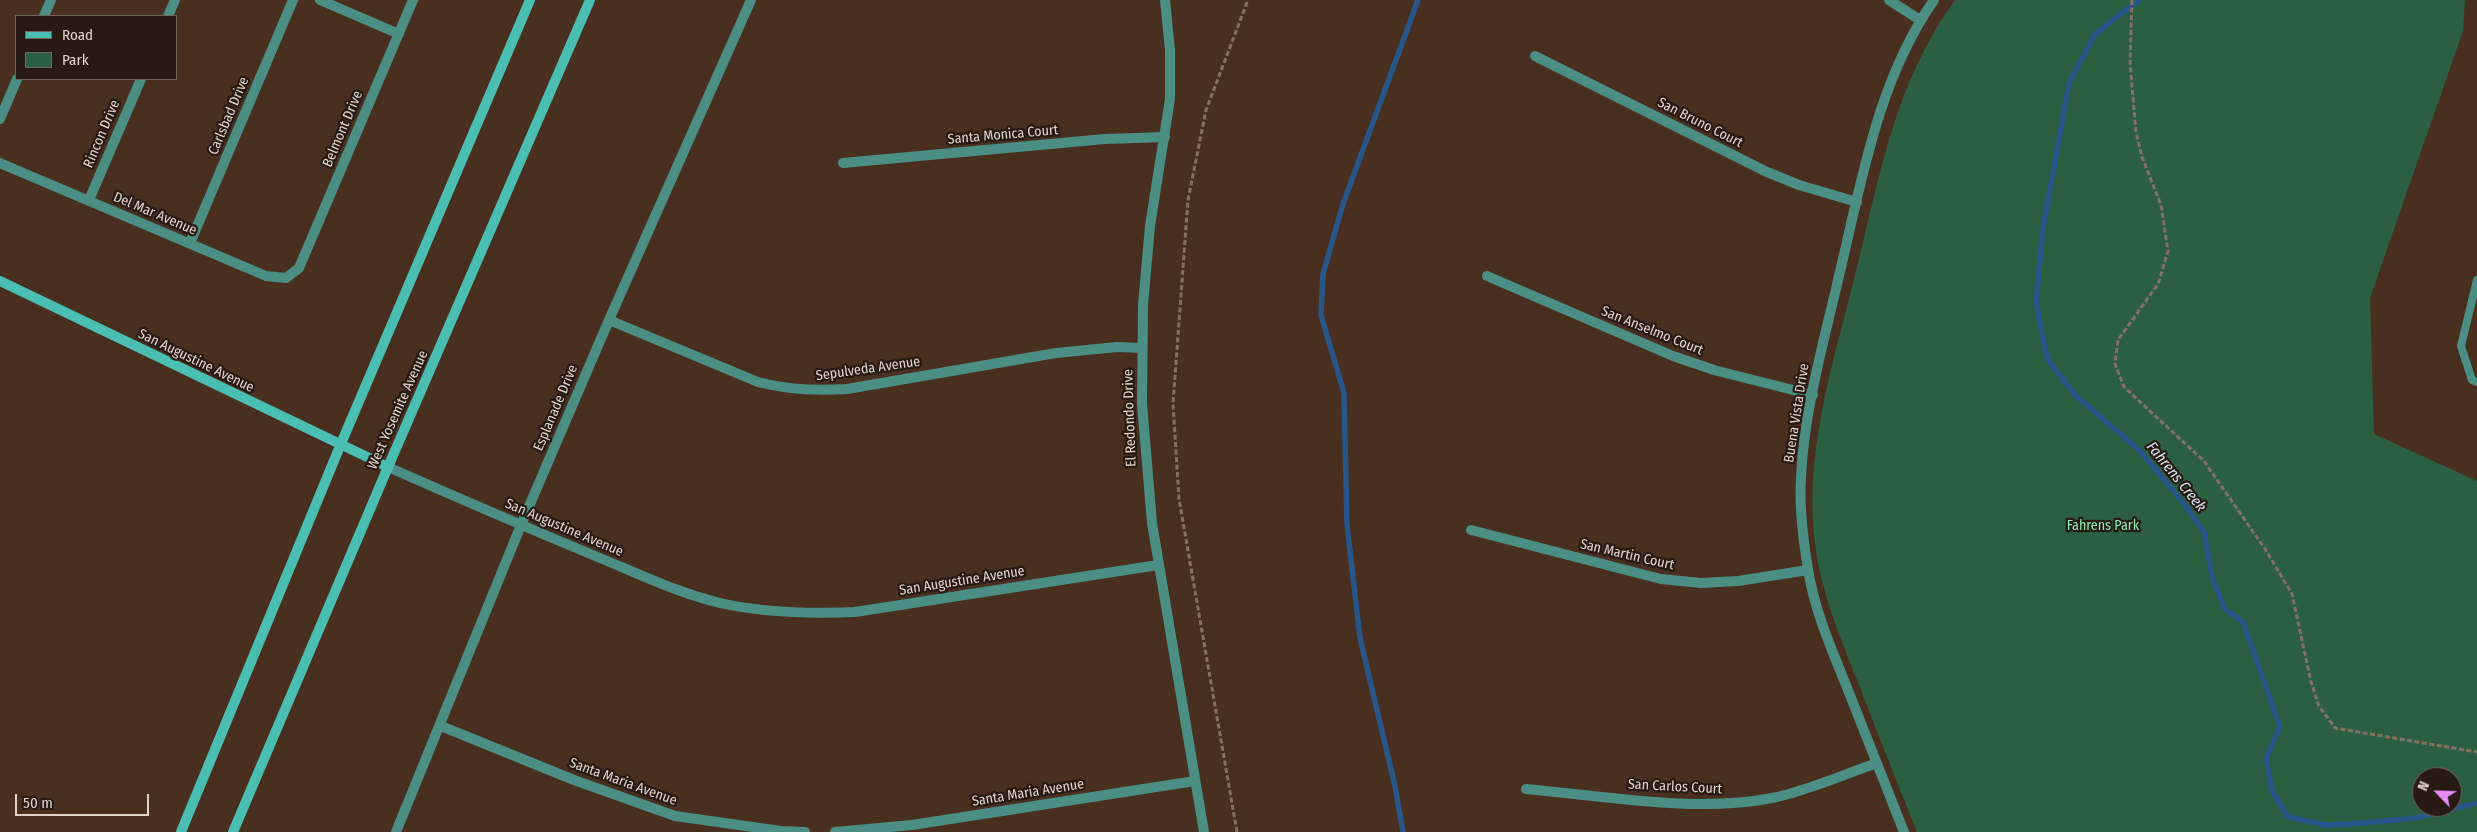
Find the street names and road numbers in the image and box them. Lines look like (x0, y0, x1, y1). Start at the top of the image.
street label: Carlsbad Drive (205, 75, 253, 157)
street label: Belmont Drive (319, 88, 367, 170)
street label: San Bruno Court (1655, 94, 1745, 152)
street label: Rincon Drive (80, 98, 124, 170)
street label: Santa Monica Court (947, 122, 1059, 148)
street label: Del Mar Avenue (111, 189, 199, 239)
street label: San Anselmo Court (1599, 303, 1705, 359)
street label: San Augustine Avenue (135, 326, 257, 396)
street label: West Yosemite Avenue (364, 348, 432, 472)
street label: Sepulveda Avenue (815, 353, 921, 385)
street label: Esplanade Drive (530, 362, 582, 454)
street label: Buena Vista Drive (1781, 362, 1813, 464)
street label: El Redondo Drive (1120, 369, 1140, 467)
street label: San Augustine Avenue (502, 496, 626, 560)
street label: San Martin Court (1578, 536, 1676, 574)
street label: San Augustine Avenue (898, 563, 1026, 599)
street label: Santa Maria Avenue (567, 755, 679, 809)
street label: Santa Maria Avenue (971, 776, 1085, 810)
street label: San Carlos Court (1627, 776, 1723, 798)

